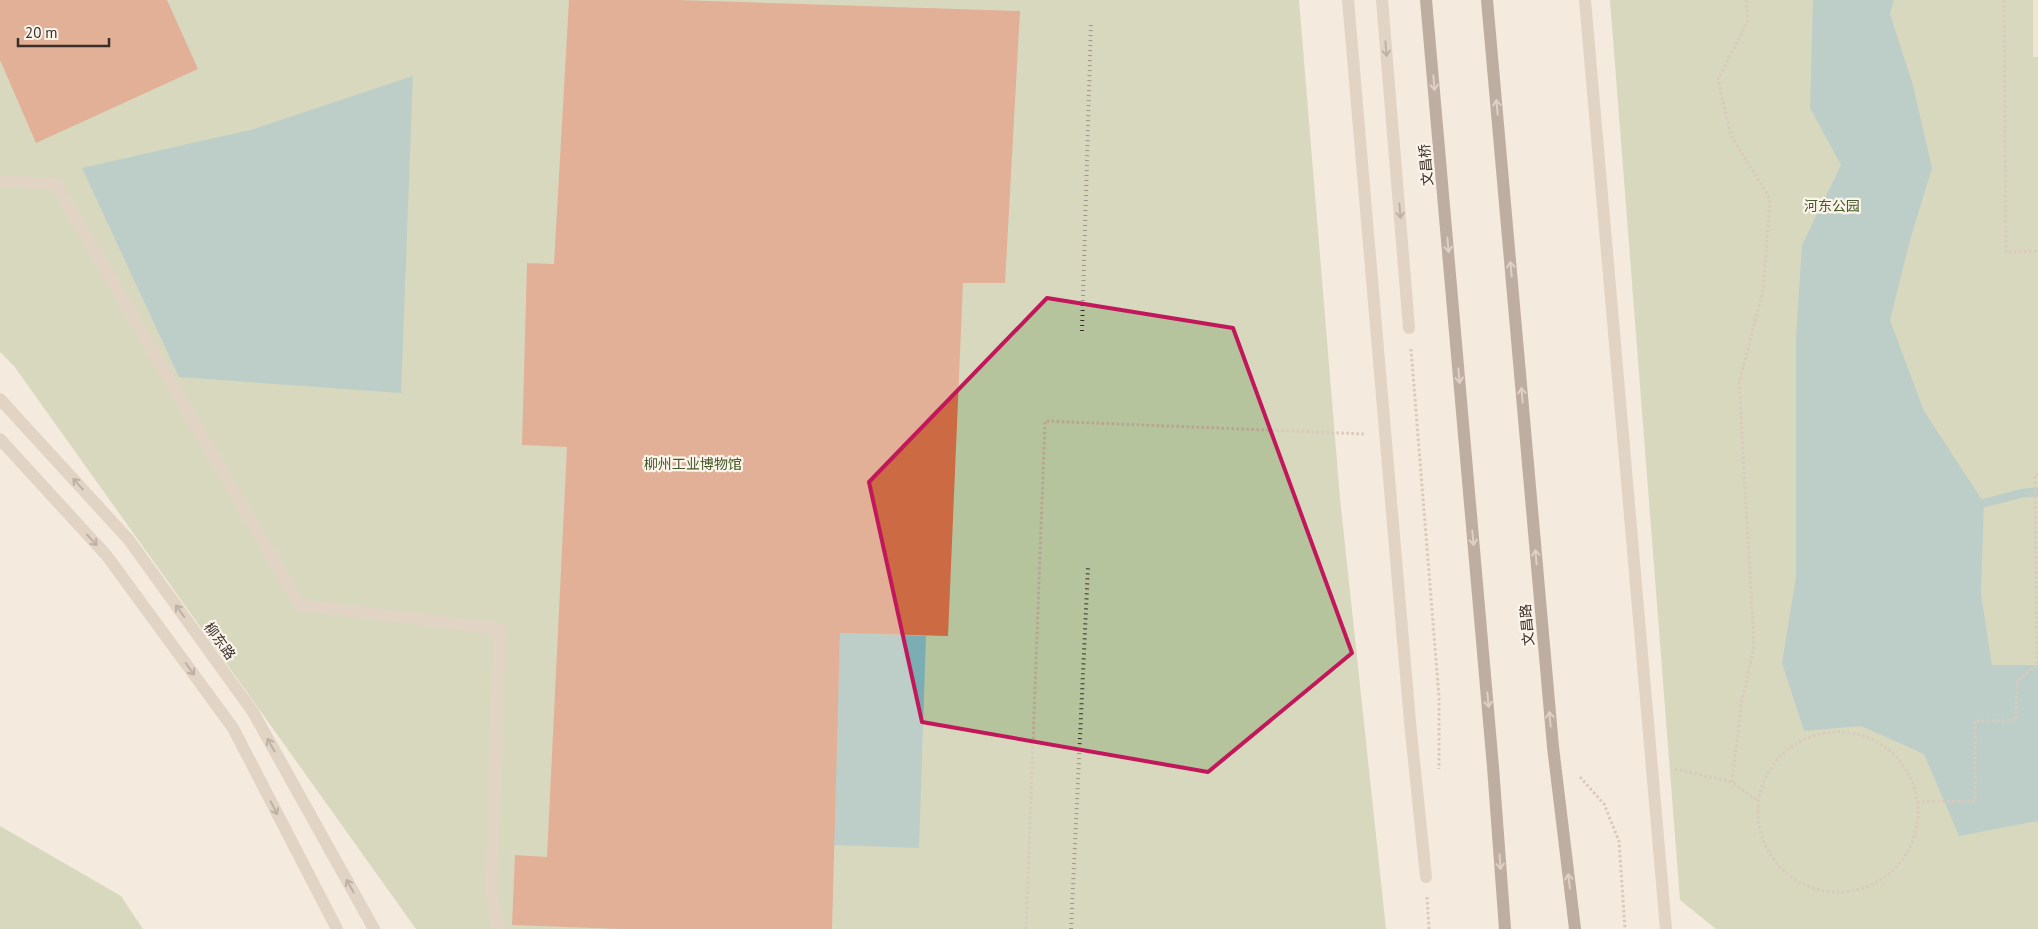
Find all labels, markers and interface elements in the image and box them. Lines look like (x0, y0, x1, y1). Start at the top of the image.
scale bar (18, 15, 109, 47)
text: 20 m (25, 23, 58, 42)
one-way arrow (1382, 40, 1391, 56)
one-way arrow (1429, 75, 1438, 91)
one-way arrow (1492, 99, 1502, 115)
street label: 文昌桥 (1415, 143, 1437, 187)
park label: 河东公园 (1804, 197, 1860, 215)
one-way arrow (1395, 202, 1404, 218)
one-way arrow (1443, 237, 1453, 253)
one-way arrow (1507, 261, 1516, 277)
one-way arrow (1454, 367, 1464, 383)
one-way arrow (1518, 388, 1527, 404)
park label: 柳州工业博物馆 (644, 455, 742, 473)
one-way arrow (72, 478, 84, 491)
one-way arrow (1469, 529, 1478, 545)
one-way arrow (86, 533, 98, 546)
one-way arrow (1532, 550, 1541, 566)
street label: 文昌路 (1516, 603, 1538, 647)
one-way arrow (175, 604, 185, 618)
street label: 柳东路 (200, 619, 240, 663)
one-way arrow (185, 662, 195, 676)
one-way arrow (1483, 691, 1492, 707)
one-way arrow (1546, 711, 1555, 727)
one-way arrow (266, 737, 276, 752)
one-way arrow (270, 800, 279, 815)
one-way arrow (1495, 853, 1505, 869)
one-way arrow (1564, 873, 1574, 889)
one-way arrow (345, 880, 355, 894)

